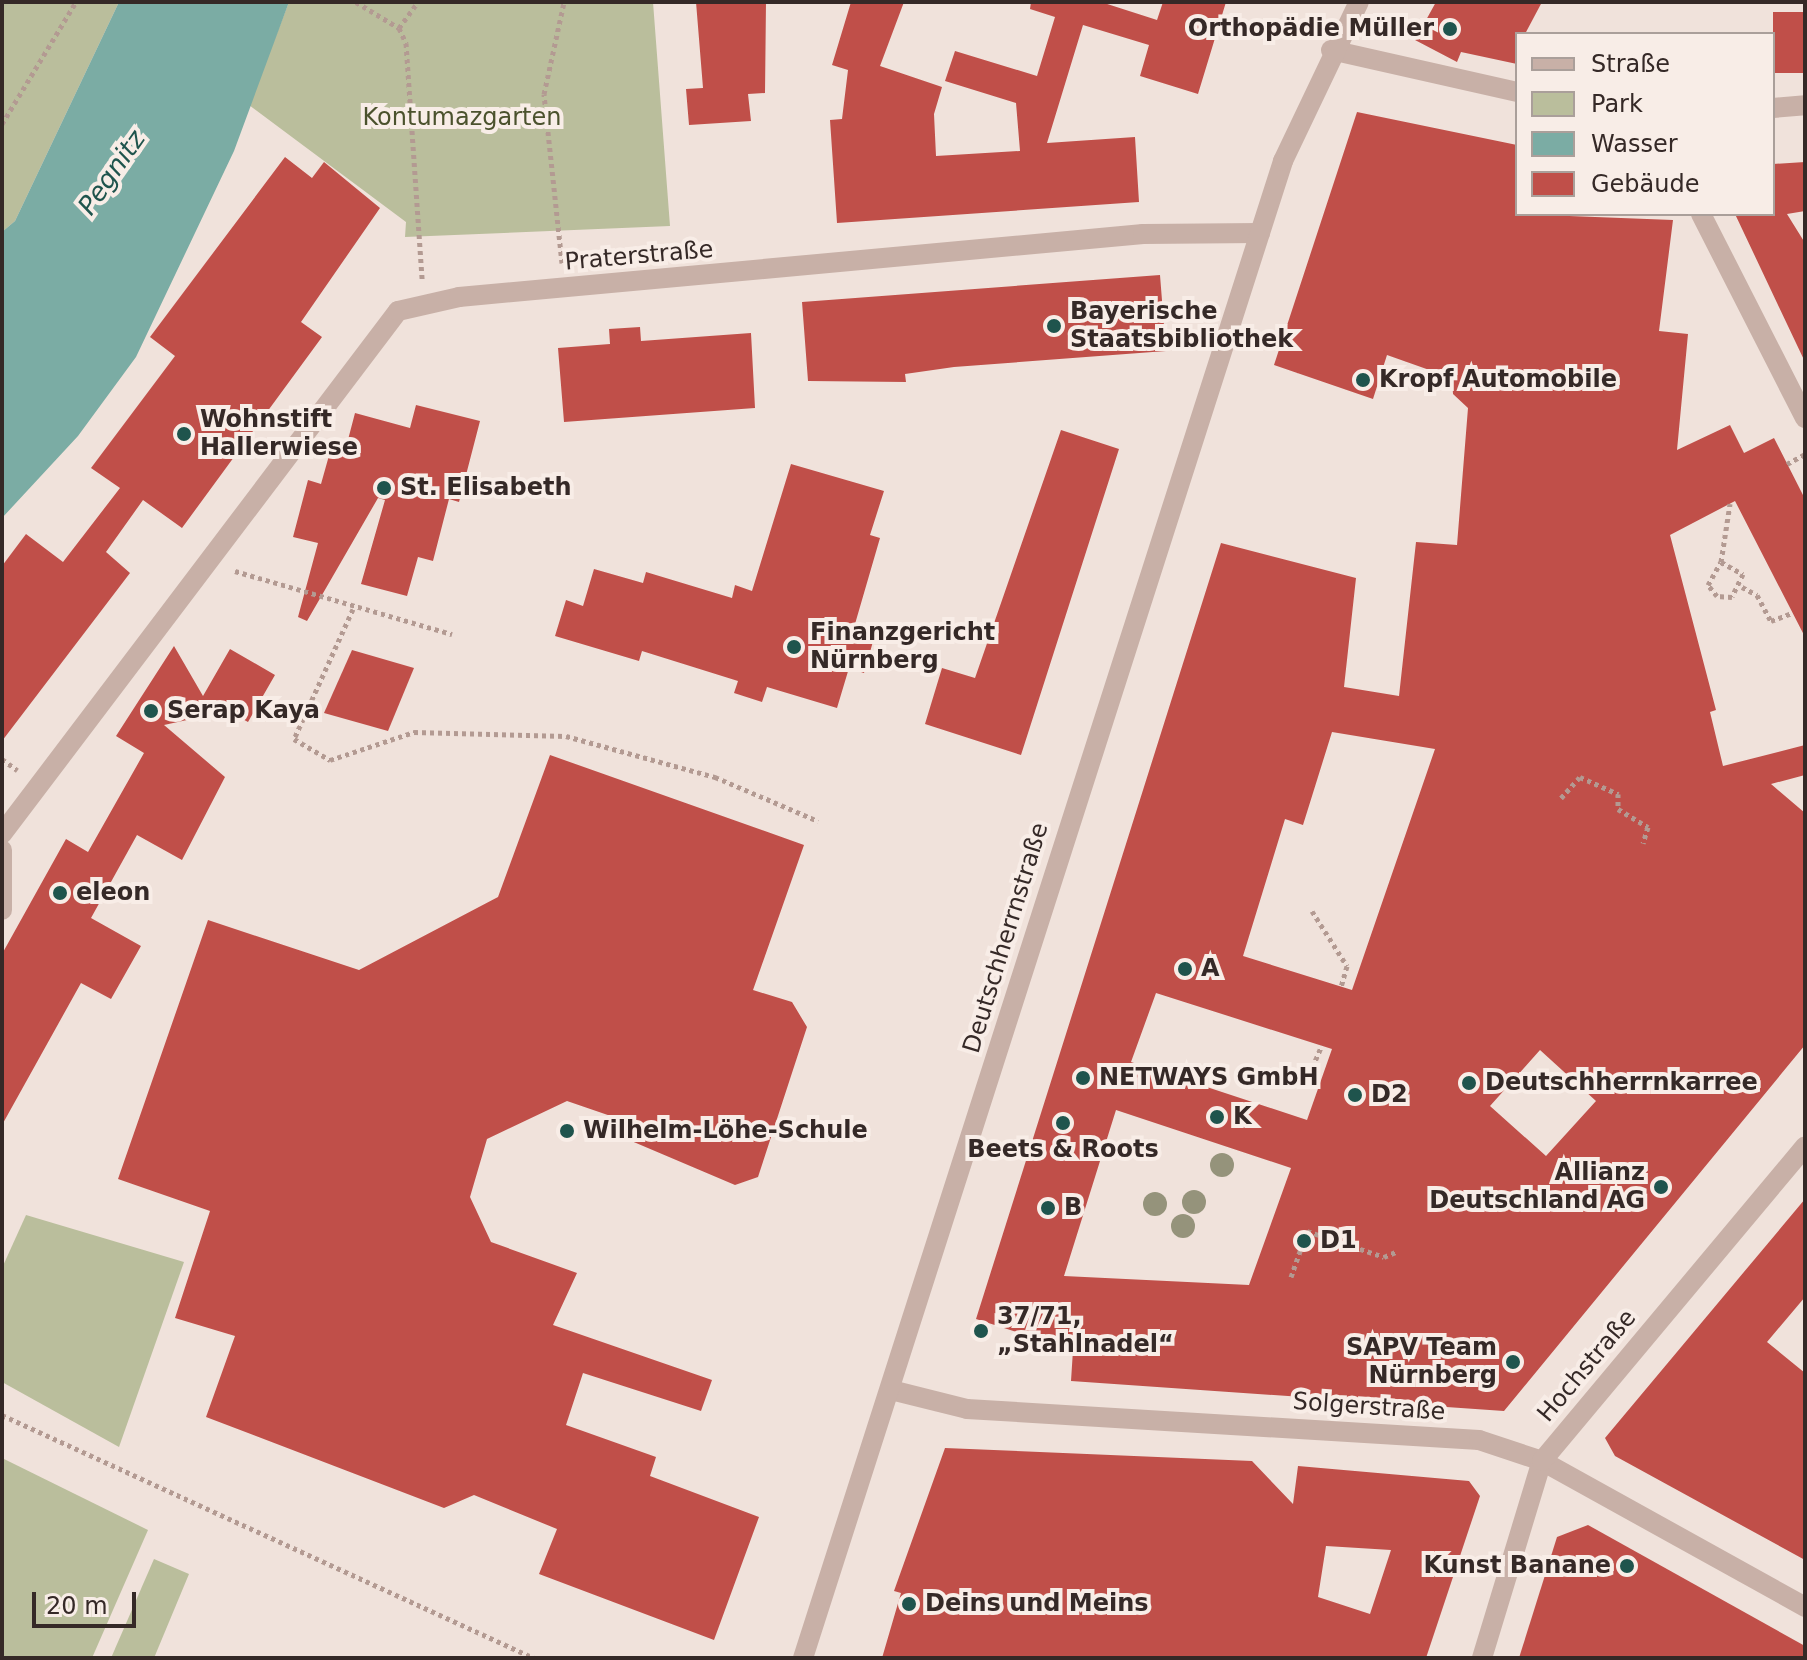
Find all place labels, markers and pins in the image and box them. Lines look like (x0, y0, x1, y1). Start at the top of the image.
place label: Orthopädie Müller (1188, 15, 1434, 43)
marker: Orthopädie Müller (1441, 20, 1459, 38)
place label: Bayerische Staatsbibliothek (1070, 298, 1293, 354)
marker: Bayerische Staatsbibliothek (1045, 317, 1063, 335)
place label: Kropf Automobile (1379, 366, 1617, 394)
marker: Kropf Automobile (1354, 371, 1372, 389)
place label: Wohnstift Hallerwiese (200, 406, 358, 462)
marker: Wohnstift Hallerwiese (175, 425, 193, 443)
place label: St. Elisabeth (400, 474, 572, 502)
marker: St. Elisabeth (375, 479, 393, 497)
place label: Finanzgericht Nürnberg (810, 619, 995, 675)
marker: Finanzgericht Nürnberg (785, 638, 803, 656)
place label: Serap Kaya (167, 697, 320, 725)
marker: Serap Kaya (142, 702, 160, 720)
place label: eleon (76, 879, 150, 907)
marker: eleon (51, 884, 69, 902)
place label: A (1201, 955, 1220, 983)
marker: A (1176, 960, 1194, 978)
place label: NETWAYS GmbH (1099, 1064, 1319, 1092)
marker: NETWAYS GmbH (1074, 1069, 1092, 1087)
place label: Deutschherrnkarree (1485, 1069, 1758, 1097)
marker: Deutschherrnkarree (1460, 1074, 1478, 1092)
place label: D2 (1371, 1081, 1408, 1109)
marker: D2 (1346, 1086, 1364, 1104)
place label: K (1233, 1103, 1252, 1131)
marker: K (1208, 1108, 1226, 1126)
marker: Beets & Roots (1054, 1114, 1072, 1132)
place label: Wilhelm-Löhe-Schule (583, 1117, 868, 1145)
marker: Wilhelm-Löhe-Schule (558, 1122, 576, 1140)
place label: Beets & Roots (967, 1136, 1159, 1164)
place label: Allianz Deutschland AG (1429, 1159, 1645, 1215)
marker: Allianz Deutschland AG (1652, 1178, 1670, 1196)
place label: B (1064, 1194, 1082, 1222)
marker: B (1039, 1199, 1057, 1217)
place label: D1 (1320, 1227, 1357, 1255)
marker: D1 (1295, 1232, 1313, 1250)
place label: 37/71, „Stahlnadel“ (997, 1303, 1174, 1359)
marker: 37/71, „Stahlnadel“ (972, 1322, 990, 1340)
place label: SAPV Team Nürnberg (1346, 1334, 1497, 1390)
marker: SAPV Team Nürnberg (1504, 1353, 1522, 1371)
place label: Kunst Banane (1423, 1552, 1611, 1580)
marker: Kunst Banane (1618, 1557, 1636, 1575)
place label: Deins und Meins (925, 1590, 1149, 1618)
marker: Deins und Meins (900, 1595, 918, 1613)

